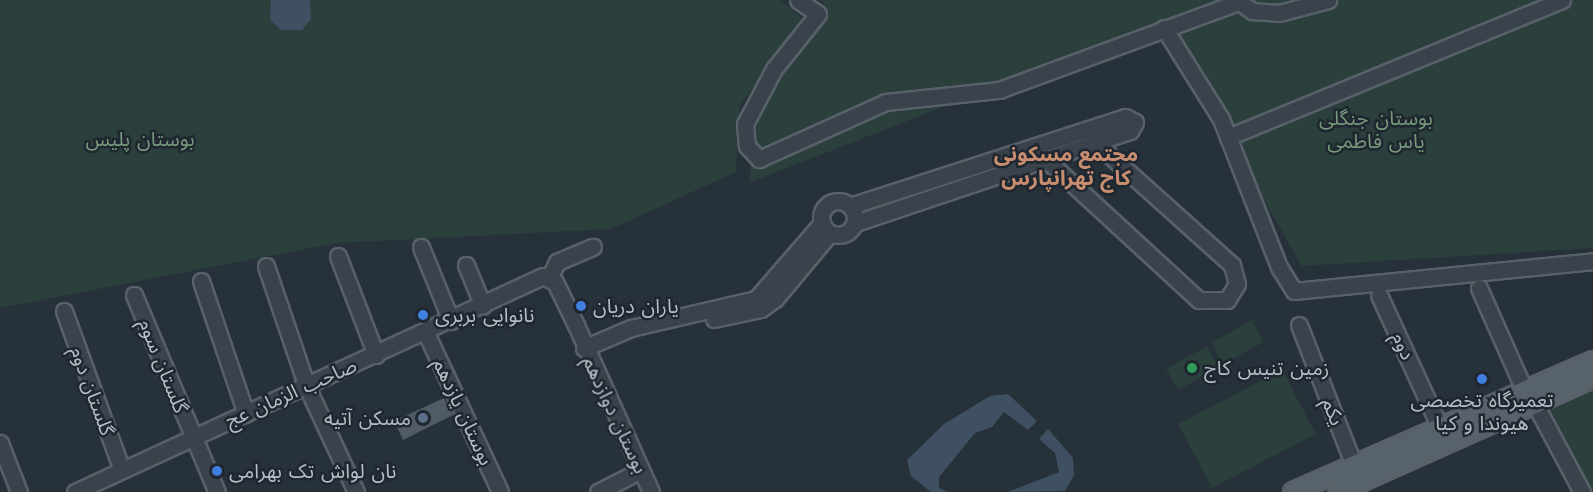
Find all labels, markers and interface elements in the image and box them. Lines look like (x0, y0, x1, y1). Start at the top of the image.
park label: بوستان جنگلی یاس فاطمی (1319, 107, 1433, 154)
park label: بوستان پلیس (85, 127, 195, 151)
district label: مجتمع مسکونی کاج تهرانپارس (994, 141, 1138, 191)
place label: یاران دریان (593, 294, 679, 318)
marker: یاران دریان (574, 299, 588, 313)
place label: نانوایی بربری (435, 303, 534, 327)
marker: نانوایی بربری (416, 308, 430, 322)
street label: گلستان سوم (133, 315, 193, 417)
street label: دوم (1386, 328, 1420, 364)
street label: گلستان دوم (65, 343, 119, 439)
street label: صاحب الزمان عج (222, 353, 360, 433)
street label: بوستان دوازدهم (577, 353, 653, 477)
street label: بوستان یازدهم (428, 355, 498, 469)
place label: زمین تنیس کاج (1204, 356, 1329, 380)
marker: زمین تنیس کاج (1185, 361, 1199, 375)
marker: تعمیرگاه تخصصی هیوندا و کیا (1475, 372, 1489, 386)
place label: تعمیرگاه تخصصی هیوندا و کیا (1411, 388, 1553, 435)
street label: یکم (1317, 395, 1349, 429)
place label: مسکن آتیه (324, 406, 411, 430)
marker: مسکن آتیه (416, 411, 430, 425)
place label: نان‌ لواش‌ تک‌ بهرامی (229, 459, 396, 483)
marker: نان‌ لواش‌ تک‌ بهرامی (210, 464, 224, 478)

